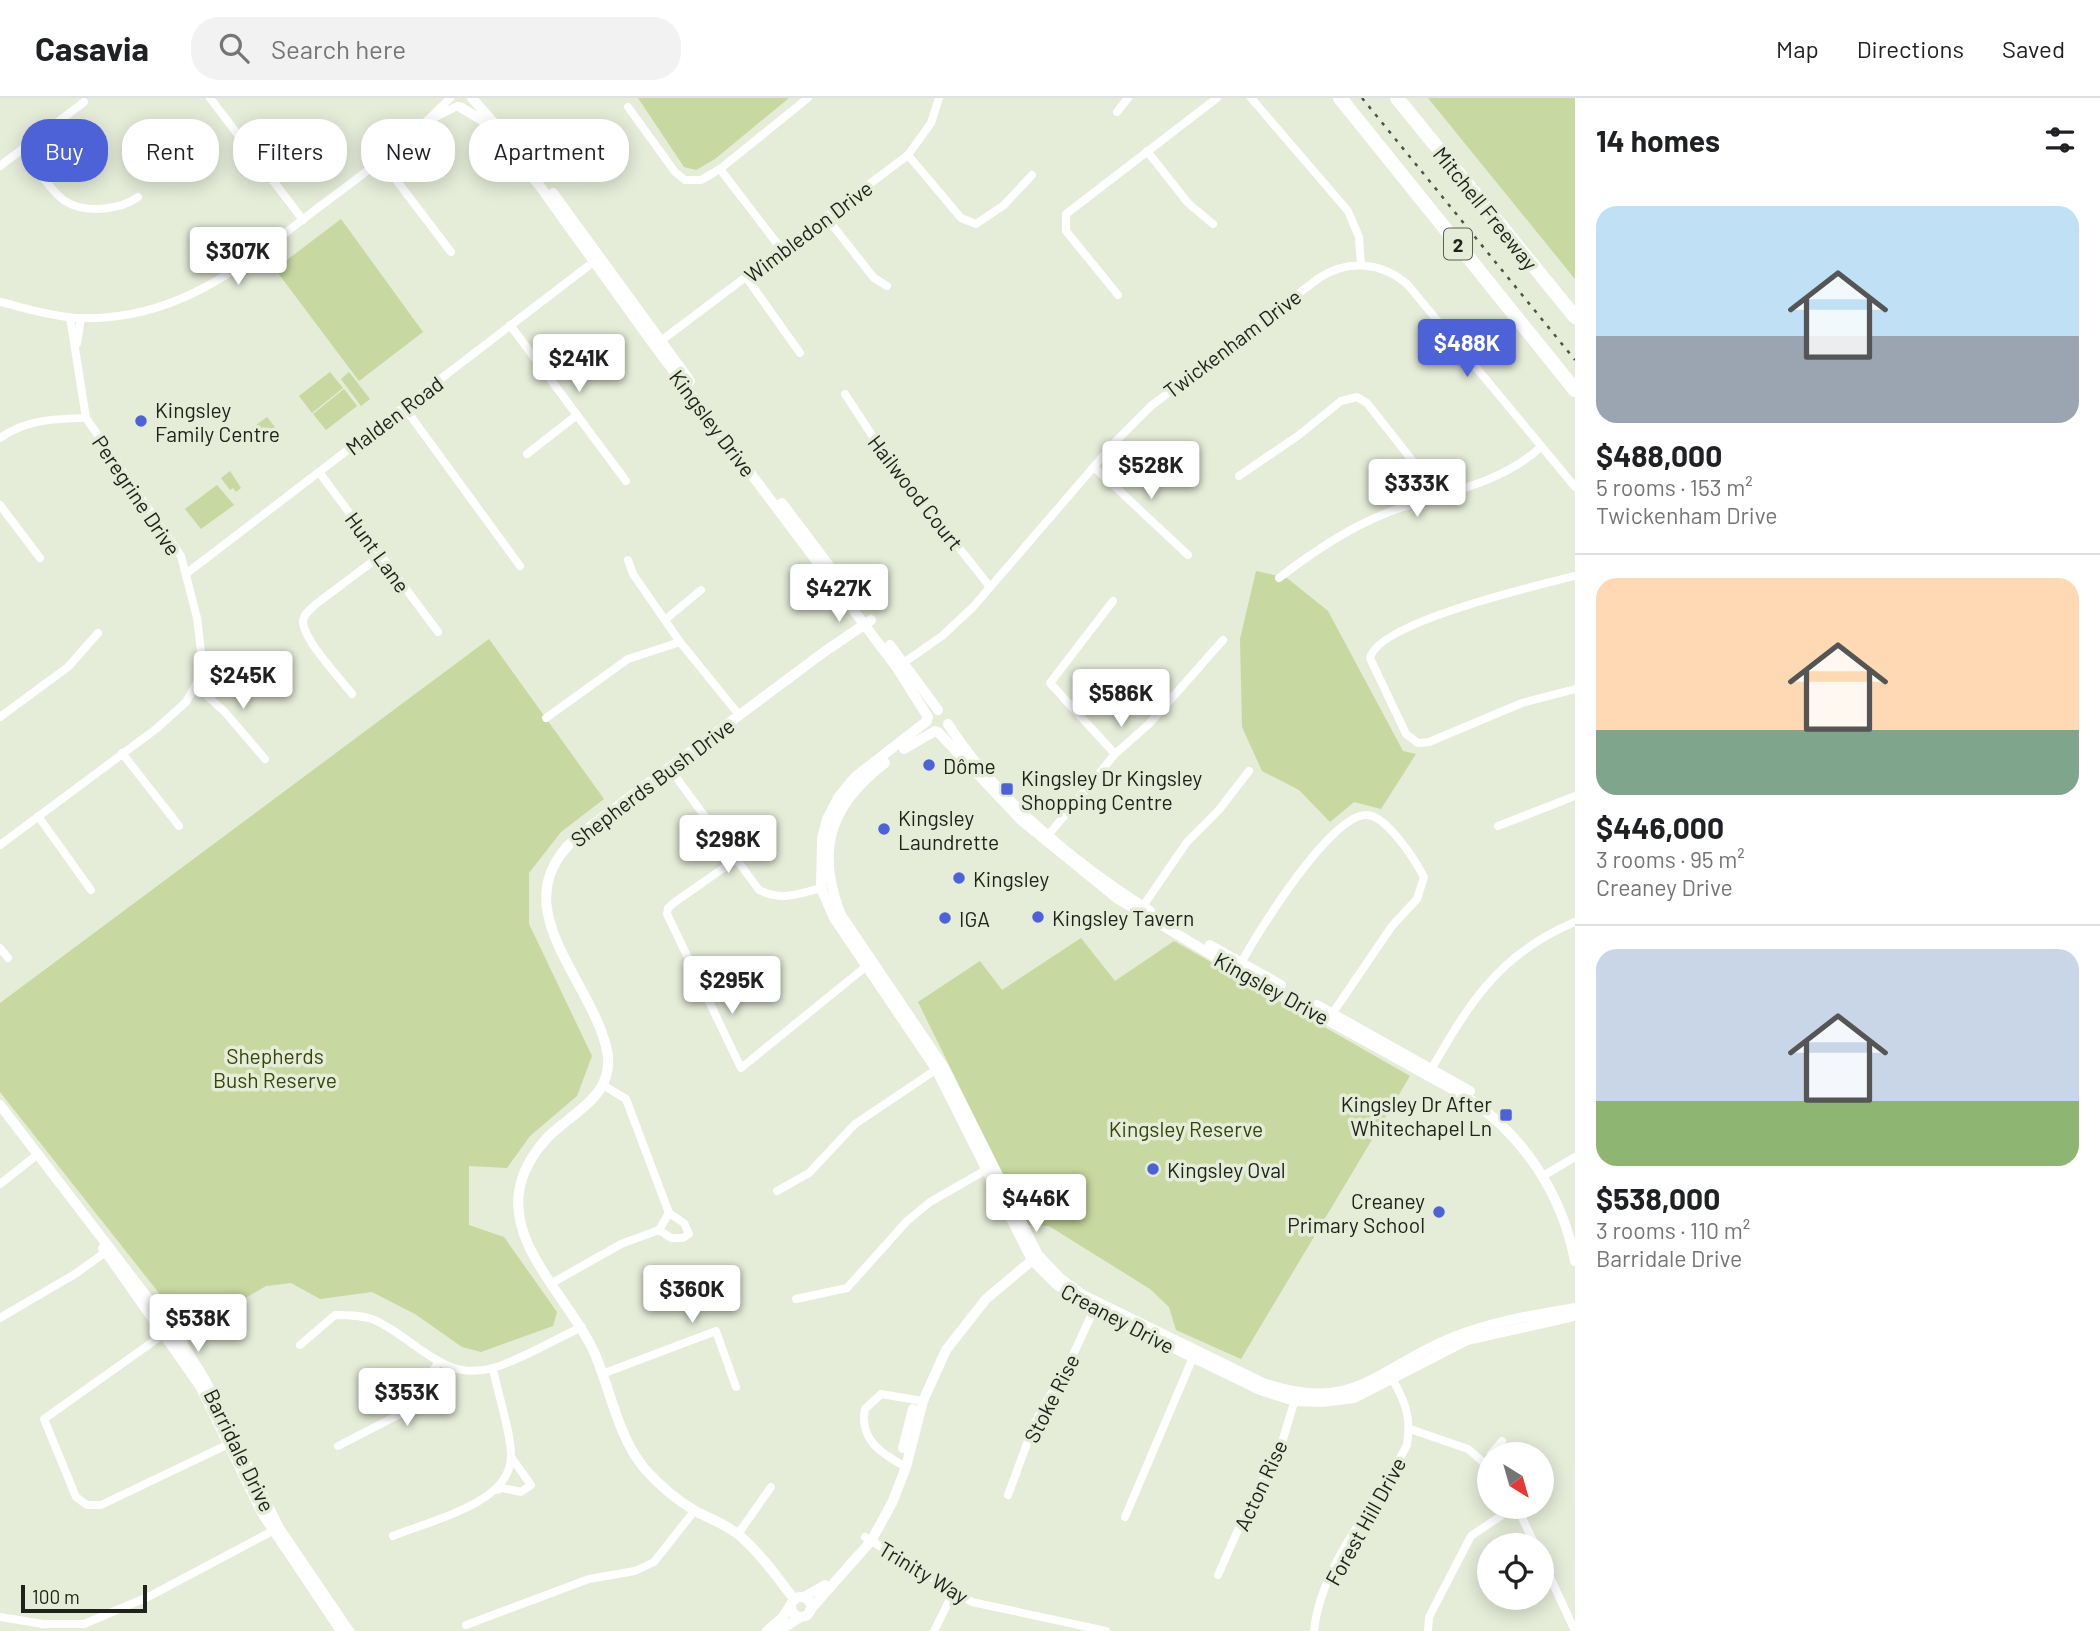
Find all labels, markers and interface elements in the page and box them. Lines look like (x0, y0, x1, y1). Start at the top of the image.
search box (191, 17, 681, 80)
text: Casavia (35, 28, 149, 68)
icon: search (215, 29, 253, 67)
text: Search here (271, 33, 406, 64)
text: Map (1776, 34, 1819, 63)
text: Directions (1857, 34, 1964, 63)
text: Saved (2002, 34, 2065, 63)
chip: Buy (21, 119, 108, 182)
chip: Rent (122, 119, 219, 182)
chip: Filters (233, 119, 347, 182)
chip: New (361, 119, 455, 182)
chip: Apartment (469, 119, 629, 182)
icon: filters (2041, 121, 2079, 159)
text: 14 homes (1596, 122, 1720, 158)
street label: Mitchell Freeway (1429, 141, 1544, 275)
street label: Wimbledon Drive (739, 175, 877, 287)
pin: $307K (189, 228, 287, 287)
road number: 2 (1444, 228, 1472, 260)
text: $307K (206, 236, 270, 264)
icon: home (1775, 252, 1901, 378)
street label: Twickenham Drive (1158, 283, 1306, 403)
pin: $488K (1418, 320, 1516, 379)
text: $488K (1434, 328, 1500, 356)
pin: $241K (530, 334, 628, 394)
text: $241K (549, 343, 609, 371)
street label: Kingsley Drive (665, 365, 761, 481)
street label: Malden Road (340, 370, 448, 460)
place label: Kingsley Family Centre (155, 397, 280, 446)
marker: Kingsley Family Centre (133, 413, 149, 429)
street label: Peregrine Drive (88, 430, 186, 560)
street label: Hailwood Court (863, 430, 969, 554)
text: $488,000 (1596, 437, 1722, 473)
pin: $528K (1102, 442, 1200, 501)
text: $528K (1118, 450, 1184, 478)
pin: $333K (1368, 460, 1466, 519)
text: $333K (1385, 468, 1449, 496)
text: 5 rooms · 153 m² (1596, 473, 1753, 501)
text: Twickenham Drive (1596, 501, 1777, 529)
street label: Hunt Lane (341, 507, 415, 597)
pin: $427K (790, 564, 888, 624)
text: $427K (806, 573, 872, 601)
icon: home (1775, 624, 1901, 750)
pin: $245K (194, 652, 292, 711)
text: $245K (210, 660, 276, 688)
pin: $586K (1072, 670, 1170, 729)
text: $586K (1089, 678, 1153, 706)
street label: Shepherds Bush Drive (565, 712, 739, 852)
place label: Dôme (943, 753, 996, 778)
marker: Dôme (921, 757, 937, 773)
place label: Kingsley Dr Kingsley Shopping Centre (1021, 765, 1203, 814)
marker: Kingsley Dr Kingsley Shopping Centre (999, 781, 1015, 797)
place label: Kingsley Laundrette (898, 805, 999, 854)
text: $446,000 (1596, 809, 1724, 845)
pin: $298K (679, 816, 777, 875)
marker: Kingsley Laundrette (876, 821, 892, 837)
text: $298K (695, 824, 761, 852)
text: 3 rooms · 95 m² (1596, 845, 1745, 873)
place label: Kingsley (973, 866, 1049, 891)
marker: Kingsley (951, 870, 967, 886)
text: Creaney Drive (1596, 873, 1733, 901)
place label: Kingsley Tavern (1052, 905, 1194, 930)
place label: IGA (959, 906, 990, 931)
marker: Kingsley Tavern (1030, 909, 1046, 925)
marker: IGA (937, 910, 953, 926)
street label: Kingsley Drive (1210, 946, 1334, 1030)
pin: $295K (683, 956, 781, 1016)
text: $295K (699, 965, 765, 993)
icon: home (1775, 995, 1901, 1121)
park label: Shepherds Bush Reserve (213, 1043, 337, 1092)
place label: Kingsley Dr After Whitechapel Ln (1341, 1091, 1492, 1140)
marker: Kingsley Dr After Whitechapel Ln (1498, 1107, 1514, 1123)
park label: Kingsley Reserve (1109, 1116, 1263, 1141)
place label: Kingsley Oval (1167, 1157, 1286, 1182)
marker: Kingsley Oval (1145, 1161, 1161, 1177)
pin: $446K (987, 1174, 1085, 1234)
text: $538,000 (1596, 1180, 1720, 1216)
text: $446K (1002, 1183, 1070, 1211)
place label: Creaney Primary School (1287, 1188, 1425, 1237)
marker: Creaney Primary School (1431, 1204, 1447, 1220)
text: 3 rooms · 110 m² (1596, 1216, 1750, 1244)
text: Barridale Drive (1596, 1244, 1742, 1272)
pin: $360K (643, 1266, 741, 1325)
text: $360K (659, 1274, 725, 1302)
street label: Creaney Drive (1057, 1278, 1179, 1358)
pin: $538K (149, 1294, 247, 1354)
text: $538K (166, 1303, 230, 1331)
street label: Stoke Rise (1018, 1350, 1084, 1446)
pin: $353K (358, 1368, 456, 1428)
text: $353K (375, 1377, 439, 1405)
street label: Barridale Drive (199, 1384, 281, 1516)
street label: Acton Rise (1228, 1436, 1292, 1534)
north arrow (1477, 1442, 1554, 1519)
map controls (1477, 1442, 1554, 1610)
street label: Forest Hill Drive (1319, 1453, 1411, 1589)
button: locate (1477, 1533, 1554, 1610)
street label: Trinity Way (875, 1536, 973, 1609)
scale bar (21, 1582, 147, 1614)
text: 100 m (32, 1585, 80, 1608)

